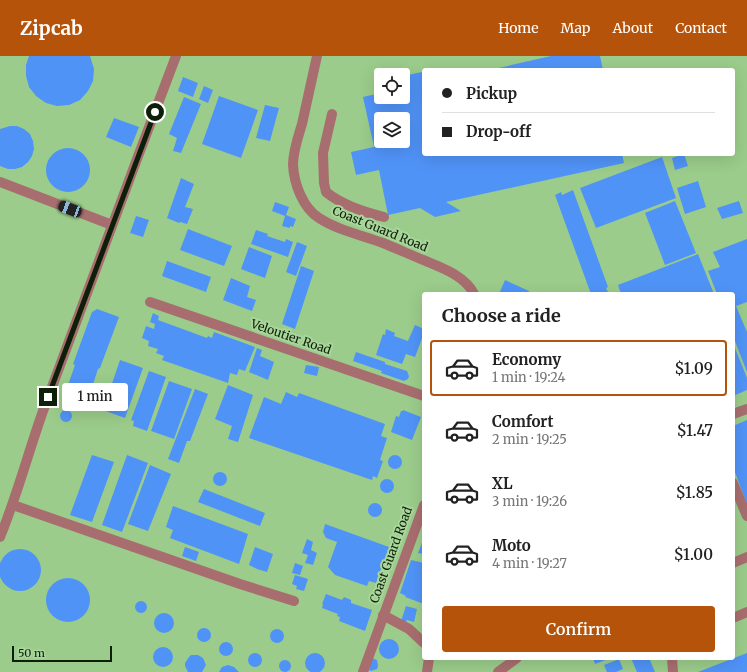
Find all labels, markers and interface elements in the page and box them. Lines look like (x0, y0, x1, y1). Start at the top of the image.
text: Zipcab (20, 16, 83, 40)
text: Home (498, 19, 539, 37)
text: Map (561, 19, 590, 37)
text: About (612, 19, 653, 37)
text: Contact (675, 19, 727, 37)
map controls (374, 68, 410, 148)
button: locate (374, 68, 410, 104)
text: Pickup (466, 84, 517, 103)
route start (146, 103, 164, 121)
button: layers (374, 112, 410, 148)
text: Drop-off (466, 122, 531, 141)
car (57, 199, 83, 219)
street label: Coast Guard Road (330, 203, 430, 255)
text: Choose a ride (442, 304, 561, 327)
street label: Veloutier Road (248, 315, 333, 357)
icon: car (444, 350, 480, 386)
text: Economy (492, 350, 561, 369)
text: $1.09 (675, 359, 713, 378)
text: 1 min · 19:24 (492, 369, 566, 386)
callout: 1 min (62, 383, 128, 411)
route end (39, 388, 57, 406)
text: 1 min (78, 388, 112, 405)
icon: car (444, 412, 480, 448)
text: Comfort (492, 412, 553, 431)
text: $1.47 (677, 421, 713, 440)
text: 2 min · 19:25 (492, 431, 567, 448)
icon: car (444, 474, 480, 510)
text: XL (492, 474, 513, 493)
text: $1.85 (676, 483, 713, 502)
text: 3 min · 19:26 (492, 493, 567, 510)
street label: Coast Guard Road (366, 505, 415, 605)
icon: car (444, 536, 480, 572)
text: Moto (492, 536, 531, 555)
text: $1.00 (674, 545, 713, 564)
text: 4 min · 19:27 (492, 555, 567, 572)
button: Confirm (442, 606, 715, 652)
scale bar (12, 644, 112, 663)
text: 50 m (18, 646, 45, 660)

